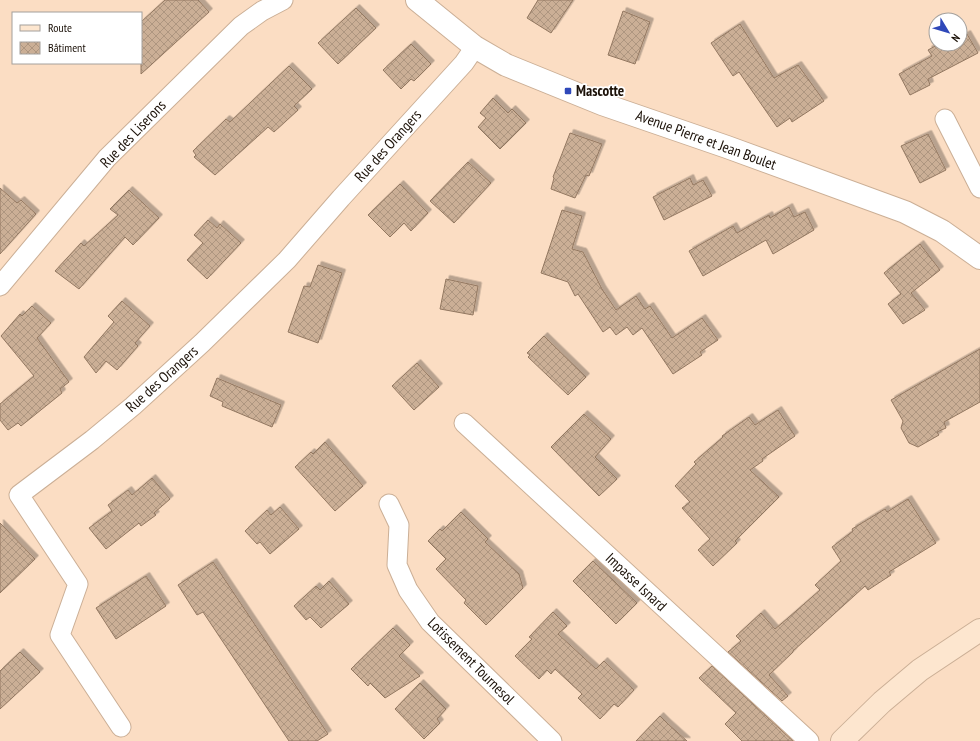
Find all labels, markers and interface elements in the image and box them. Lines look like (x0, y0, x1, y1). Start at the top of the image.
legend (12, 12, 142, 64)
north arrow (928, 12, 968, 52)
text: Route (48, 20, 72, 35)
text: N (949, 32, 963, 45)
text: Bâtiment (48, 40, 86, 55)
place label: Mascotte (576, 81, 624, 100)
marker: Mascotte (563, 86, 573, 96)
street label: Rue des Liserons (96, 96, 170, 172)
street label: Avenue Pierre et Jean Boulet (633, 105, 779, 174)
street label: Rue des Orangers (350, 106, 425, 186)
street label: Rue des Orangers (122, 341, 202, 416)
street label: Impasse Isnard (602, 548, 671, 615)
street label: Lotissement Tournesol (424, 613, 519, 708)

